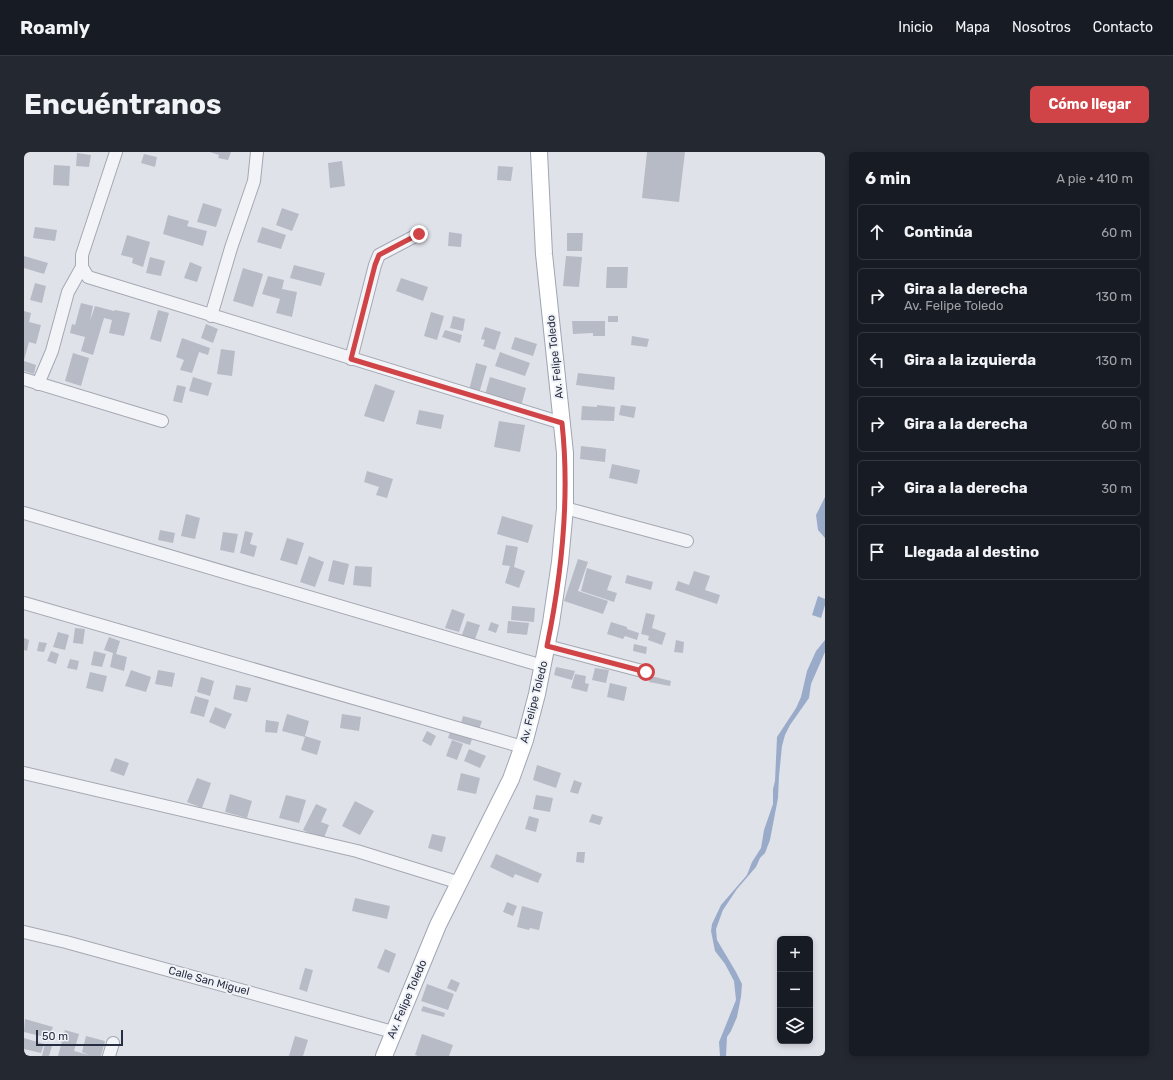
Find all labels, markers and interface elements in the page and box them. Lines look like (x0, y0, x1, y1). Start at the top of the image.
text: Roamly (20, 16, 90, 39)
text: Inicio (898, 19, 933, 36)
text: Mapa (955, 19, 990, 36)
text: Nosotros (1012, 19, 1071, 36)
text: Contacto (1093, 19, 1153, 36)
button: Cómo llegar (1030, 86, 1149, 123)
text: Encuéntranos (24, 88, 222, 121)
text: 6 min (865, 168, 911, 188)
text: A pie · 410 m (1056, 171, 1133, 186)
icon: ahead (866, 221, 888, 243)
text: Continúa (904, 223, 973, 241)
route end (410, 225, 428, 243)
text: 60 m (1101, 225, 1132, 240)
text: Gira a la derecha (904, 280, 1028, 298)
icon: right (866, 285, 888, 307)
text: 130 m (1096, 289, 1132, 304)
text: Av. Felipe Toledo (904, 298, 1004, 313)
street label: Av. Felipe Toledo (544, 314, 566, 400)
icon: left (866, 349, 888, 371)
text: Gira a la izquierda (904, 351, 1036, 369)
text: 130 m (1096, 353, 1132, 368)
icon: right (866, 413, 888, 435)
text: Gira a la derecha (904, 415, 1028, 433)
text: 60 m (1101, 417, 1132, 432)
icon: right (866, 477, 888, 499)
text: Gira a la derecha (904, 479, 1028, 497)
text: 30 m (1101, 481, 1132, 496)
icon: arrive (866, 541, 888, 563)
text: Llegada al destino (904, 543, 1039, 561)
street label: Av. Felipe Toledo (518, 660, 550, 744)
route start (637, 663, 655, 681)
map controls (777, 936, 813, 1044)
button: + (777, 936, 813, 972)
street label: Av. Felipe Toledo (385, 958, 429, 1040)
street label: Calle San Miguel (167, 964, 251, 998)
button: − (777, 972, 813, 1008)
button: layers (777, 1008, 813, 1044)
scale bar (36, 1028, 123, 1047)
text: 50 m (42, 1030, 68, 1043)

